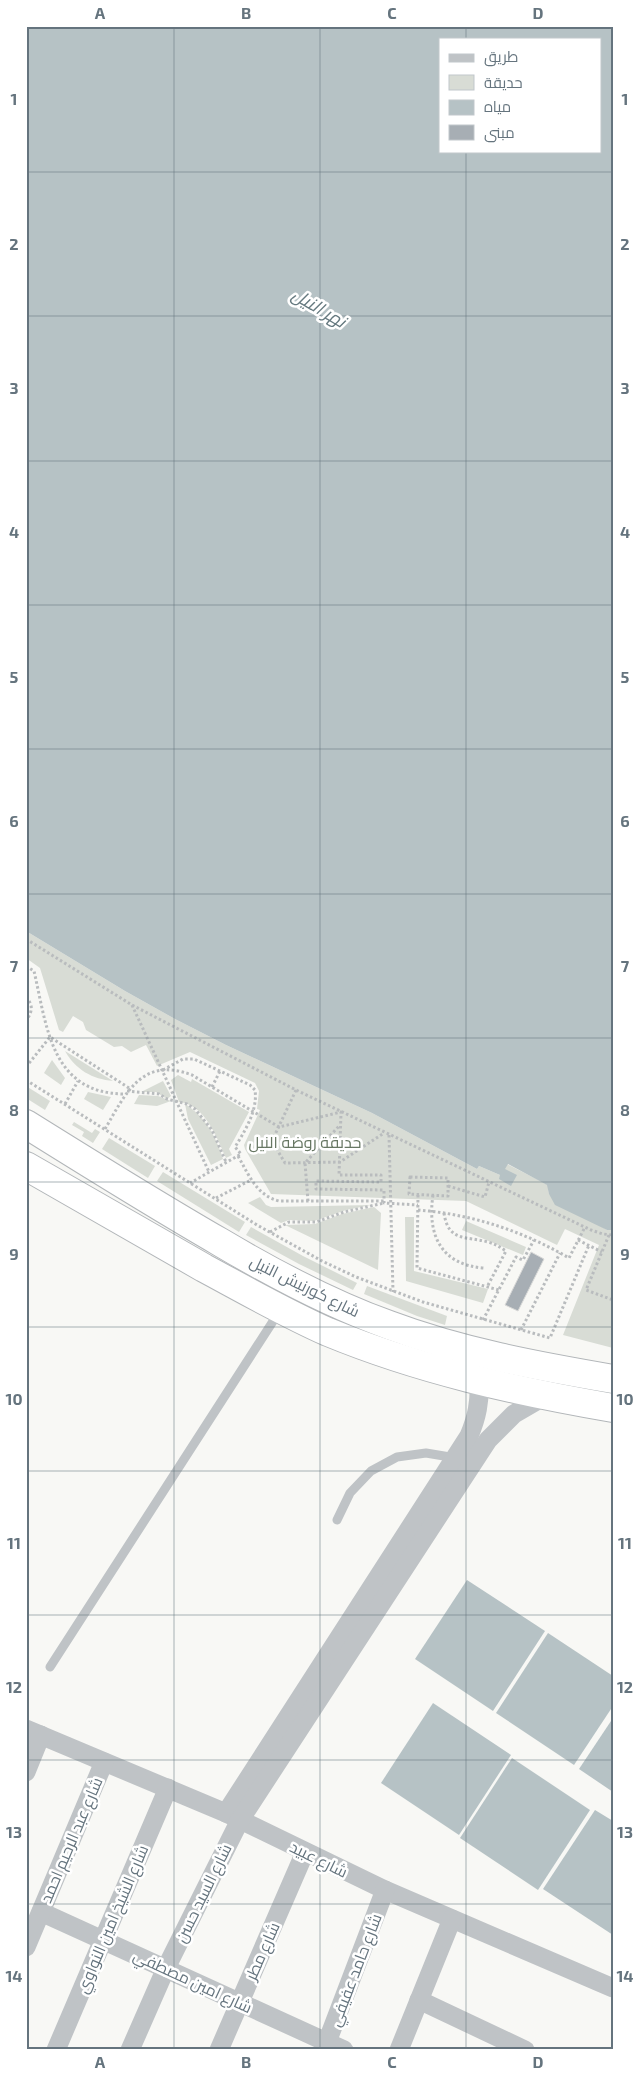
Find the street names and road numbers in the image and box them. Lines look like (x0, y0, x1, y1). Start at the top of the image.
street label: شارع كورنيش النيل (246, 1251, 363, 1323)
street label: شارع عبد الرحيم احمد (35, 1774, 108, 1907)
street label: شارع عبيد (286, 1836, 351, 1883)
street label: شارع السيد حسن (170, 1840, 237, 1947)
street label: شارع الشيخ امين النواوي (72, 1842, 156, 1998)
street label: شارع حامد عفيفي (324, 1911, 389, 2031)
street label: شارع مطر (240, 1919, 285, 1985)
street label: شارع امين مصطفي (129, 1945, 256, 2021)

